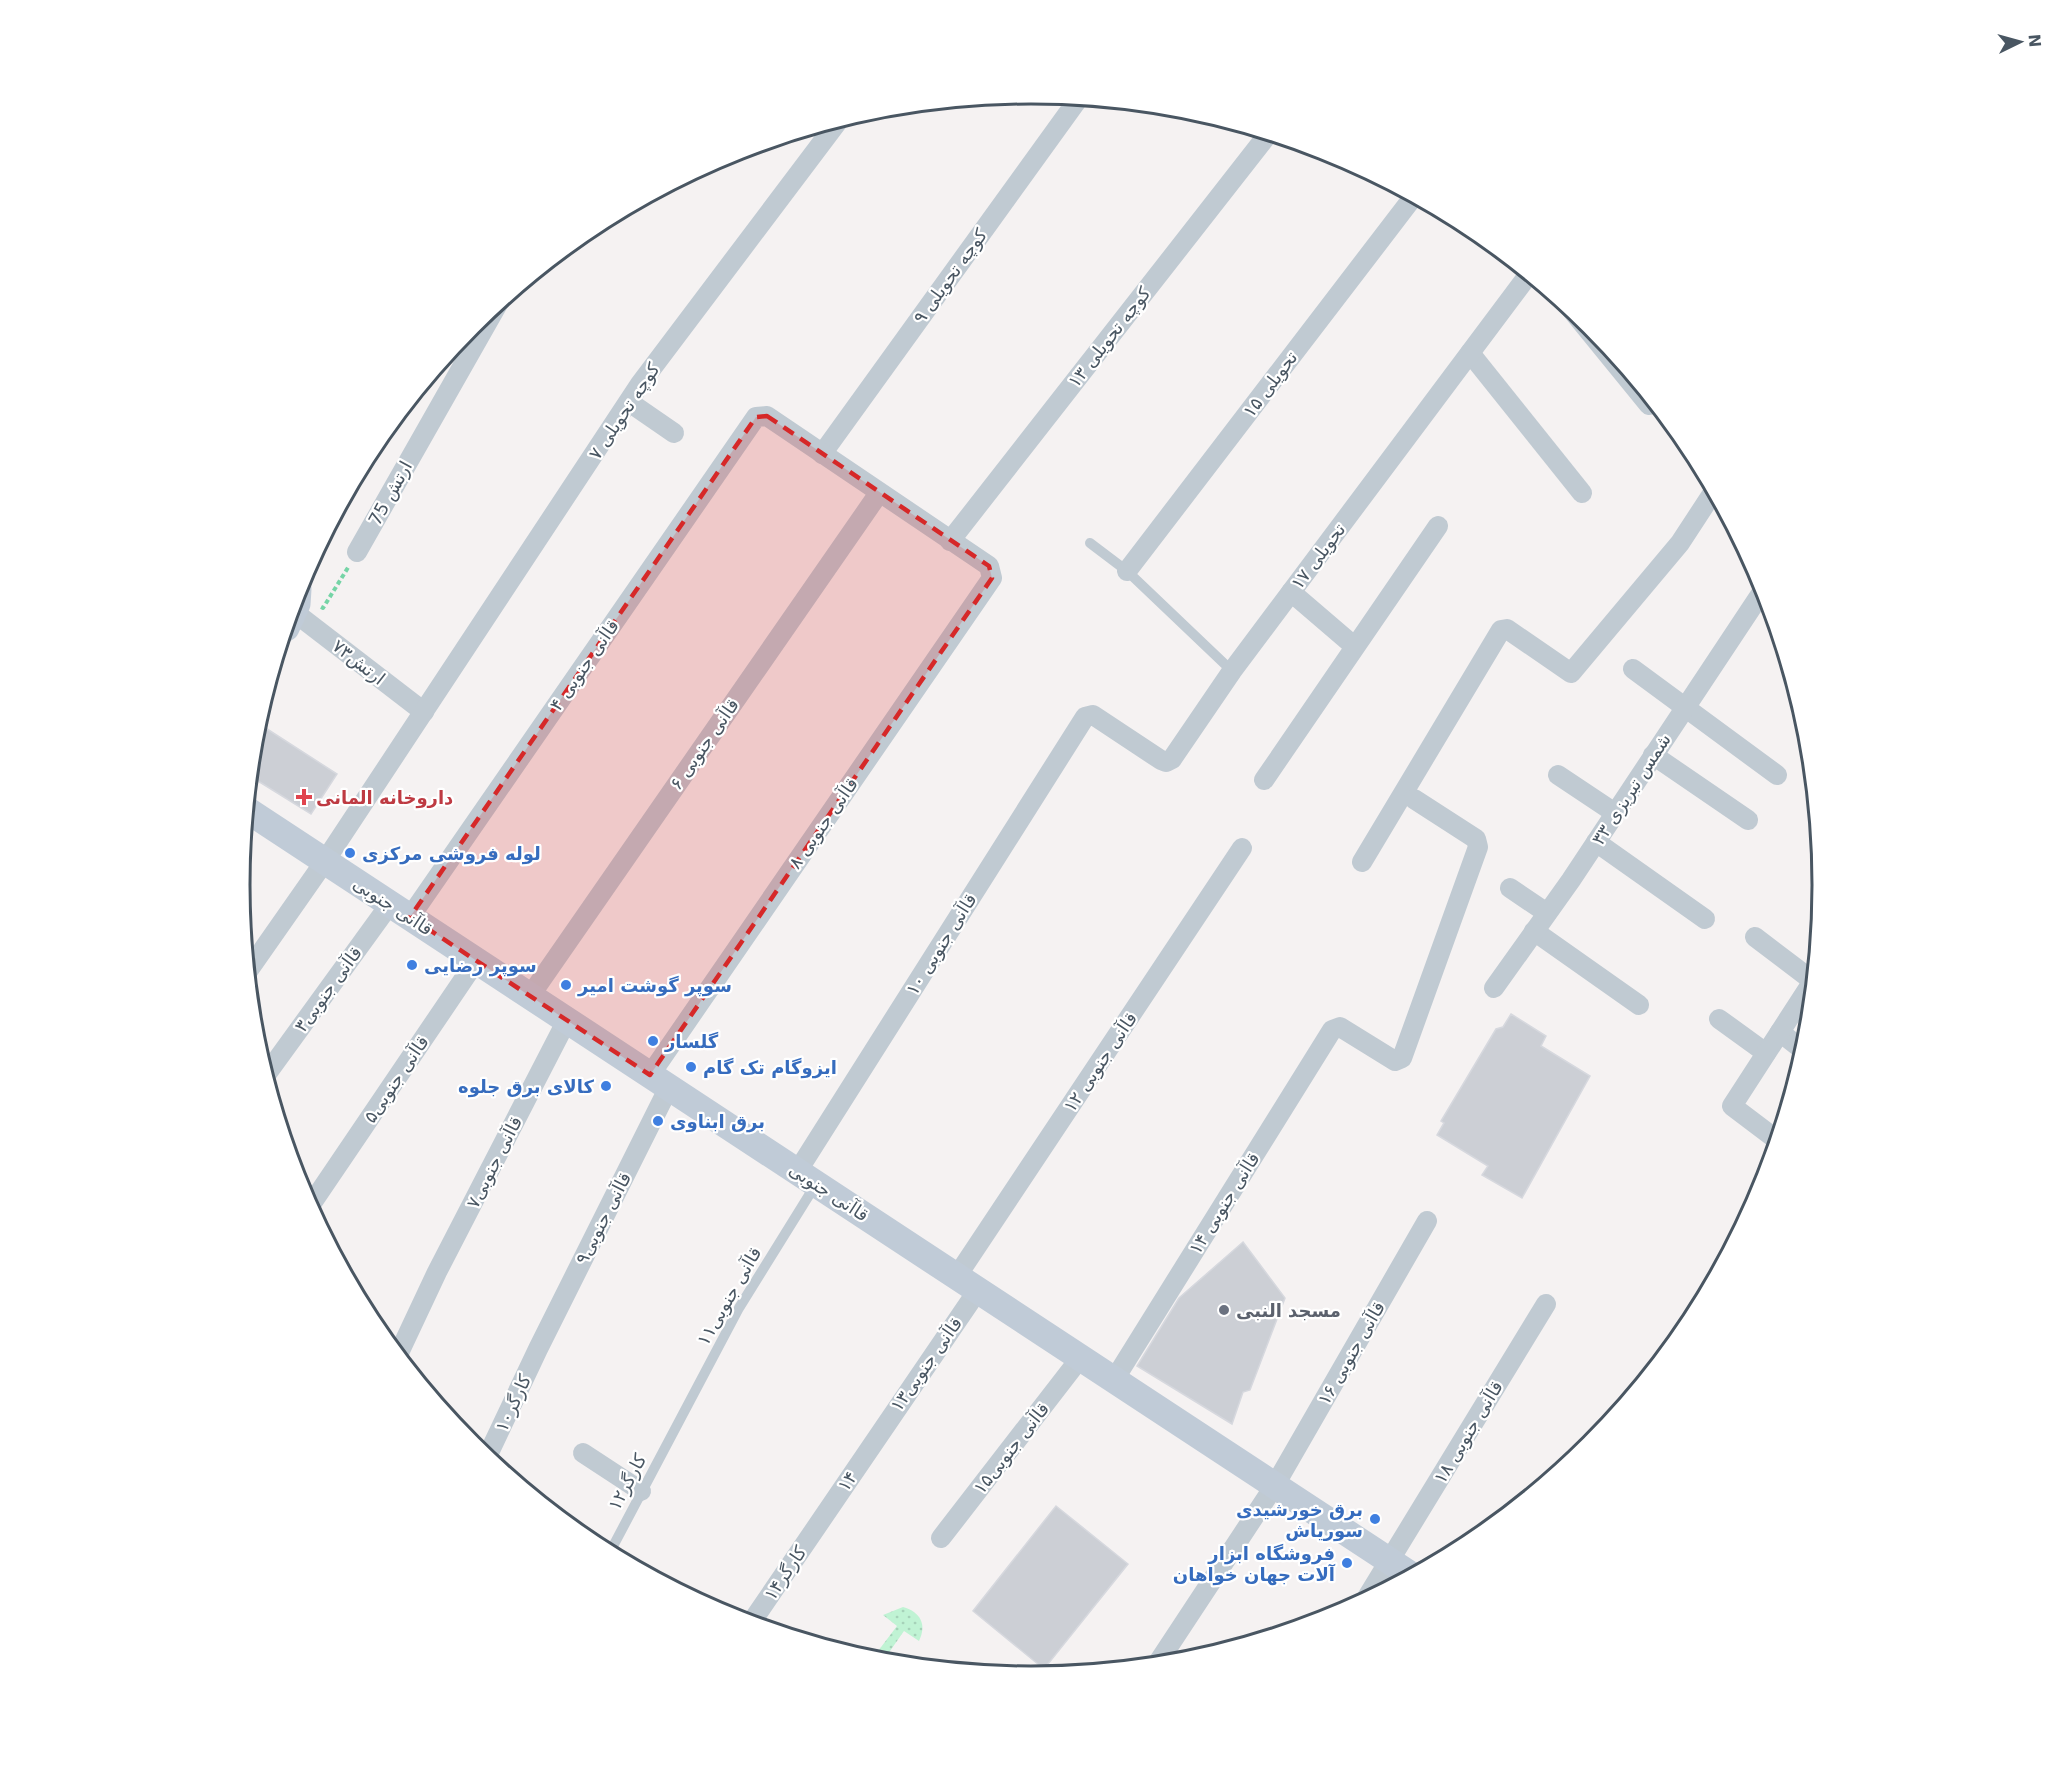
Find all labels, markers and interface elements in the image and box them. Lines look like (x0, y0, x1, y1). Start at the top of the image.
north arrow (1990, 12, 2050, 72)
text: N (2024, 33, 2044, 48)
street label: کوچه تحویلی ۹ (909, 224, 992, 328)
street label: کوچه تحویلی ۱۳ (1063, 282, 1156, 392)
street label: تحویلی ۱۵ (1238, 347, 1302, 422)
street label: کوچه تحویلی ۷ (584, 358, 665, 464)
street label: 75 ارتش (364, 457, 416, 529)
street label: تحویلی ۱۷ (1286, 519, 1350, 594)
street label: قاآنی جنوبی ۴ (544, 615, 624, 715)
street label: ارتش۷۳ (329, 635, 389, 689)
street label: قاآنی جنوبی ۶ (664, 694, 744, 794)
street label: شمس تبریزی ۳۳ (1587, 729, 1676, 849)
street label: قاآنی جنوبی ۸ (783, 773, 863, 873)
place label: داروخانه المانی (316, 787, 453, 809)
marker: داروخانه المانی (297, 790, 311, 804)
place label: لوله فروشی مرکزی (362, 843, 541, 865)
marker: لوله فروشی مرکزی (343, 846, 357, 860)
street label: قاآنی جنوبی (349, 872, 437, 940)
street label: قاآنی جنوبی ۱۰ (901, 889, 981, 999)
street label: قاآنی جنوبی۳ (289, 942, 367, 1036)
place label: سوپر رضایی (424, 955, 537, 977)
marker: سوپر رضایی (405, 958, 419, 972)
place label: سوپر گوشت امیر (577, 975, 732, 997)
marker: سوپر گوشت امیر (559, 978, 573, 992)
street label: قاآنی جنوبی ۱۲ (1058, 1008, 1142, 1116)
street label: قاآنی جنوبی۵ (358, 1031, 434, 1127)
place label: گلسار (664, 1031, 719, 1052)
marker: گلسار (646, 1034, 660, 1048)
place label: ایزوگام تک گام (703, 1057, 837, 1079)
marker: ایزوگام تک گام (684, 1060, 698, 1074)
place label: کالای برق جلوه (458, 1076, 595, 1098)
marker: کالای برق جلوه (599, 1079, 613, 1093)
place label: برق ابناوی (670, 1111, 765, 1133)
street label: قاآنی جنوبی۷ (461, 1112, 527, 1212)
marker: برق ابناوی (651, 1114, 665, 1128)
street label: قاآنی جنوبی ۱۴ (1184, 1148, 1264, 1258)
street label: قاآنی جنوبی (785, 1158, 873, 1226)
street label: قاآنی جنوبی۹ (570, 1168, 636, 1268)
street label: قاآنی جنوبی۱۱ (692, 1243, 766, 1349)
street label: قاآنی جنوبی ۱۶ (1312, 1297, 1390, 1409)
place label: مسجد النبی (1236, 1300, 1341, 1321)
marker: مسجد النبی (1217, 1303, 1231, 1317)
street label: قاآنی جنوبی۱۳ (885, 1312, 967, 1416)
street label: کارگر۱۰ (491, 1371, 536, 1435)
street label: قاآنی جنوبی ۱۸ (1428, 1376, 1508, 1488)
street label: قاآنی جنوبی۱۵ (968, 1398, 1054, 1498)
street label: کارگر۱۲ (604, 1450, 652, 1514)
street label: ۱۴ (833, 1467, 861, 1495)
place label: برق خورشیدی سوریاش (1236, 1499, 1363, 1542)
marker: برق خورشیدی سوریاش (1368, 1512, 1382, 1526)
street label: کارگر۱۴ (759, 1542, 812, 1605)
place label: فروشگاه ابزار آلات جهان خواهان (1173, 1543, 1336, 1586)
marker: فروشگاه ابزار آلات جهان خواهان (1340, 1556, 1354, 1570)

